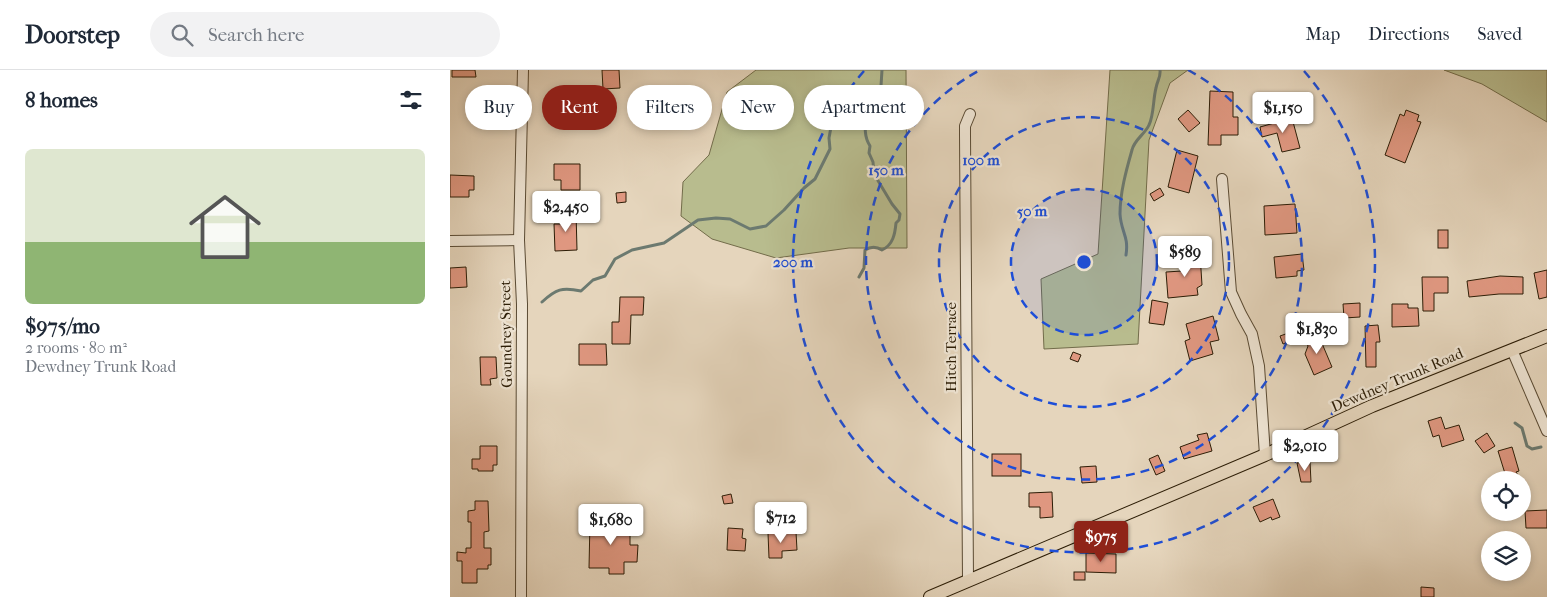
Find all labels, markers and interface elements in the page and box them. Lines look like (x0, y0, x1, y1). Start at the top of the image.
search box (150, 12, 500, 57)
text: Doorstep (25, 21, 120, 49)
icon: search (168, 21, 196, 49)
text: Search here (208, 24, 304, 46)
text: Map (1306, 24, 1340, 45)
text: Directions (1368, 24, 1449, 45)
text: Saved (1477, 24, 1522, 45)
chip: Buy (465, 85, 532, 130)
chip: Rent (542, 85, 617, 130)
chip: Filters (627, 85, 712, 130)
chip: New (722, 85, 794, 130)
chip: Apartment (804, 85, 924, 130)
icon: filters (397, 86, 425, 114)
text: 8 homes (25, 88, 98, 112)
pin: $1,150 (1242, 92, 1324, 134)
text: $1,150 (1263, 98, 1303, 117)
text: 100 m (962, 151, 1000, 169)
text: 150 m (868, 161, 904, 179)
icon: home (180, 182, 270, 272)
pin: $2,450 (525, 190, 607, 233)
text: $2,450 (543, 197, 589, 216)
text: 50 m (1017, 202, 1048, 220)
pin: $589 (1155, 236, 1215, 278)
text: $589 (1169, 242, 1201, 261)
text: 200 m (773, 253, 813, 271)
centre of rings (1075, 253, 1093, 271)
street label: Goundrey Street (496, 279, 516, 388)
street label: Hitch Terrace (942, 302, 960, 392)
pin: $1,830 (1276, 312, 1358, 355)
text: $975/mo (25, 314, 100, 338)
text: $1,830 (1296, 319, 1338, 338)
text: 2 rooms · 80 m² (25, 338, 127, 357)
street label: Dewdney Trunk Road (1328, 344, 1467, 416)
text: Dewdney Trunk Road (25, 357, 176, 376)
pin: $2,010 (1264, 430, 1346, 472)
text: $2,010 (1283, 436, 1327, 455)
map controls (1481, 471, 1531, 581)
button: locate (1481, 471, 1531, 521)
pin: $712 (751, 502, 811, 544)
pin: $1,680 (570, 504, 652, 546)
text: $712 (766, 508, 796, 527)
text: $1,680 (589, 510, 633, 529)
pin: $975 (1071, 520, 1131, 563)
text: $975 (1085, 527, 1117, 546)
button: layers (1481, 531, 1531, 581)

